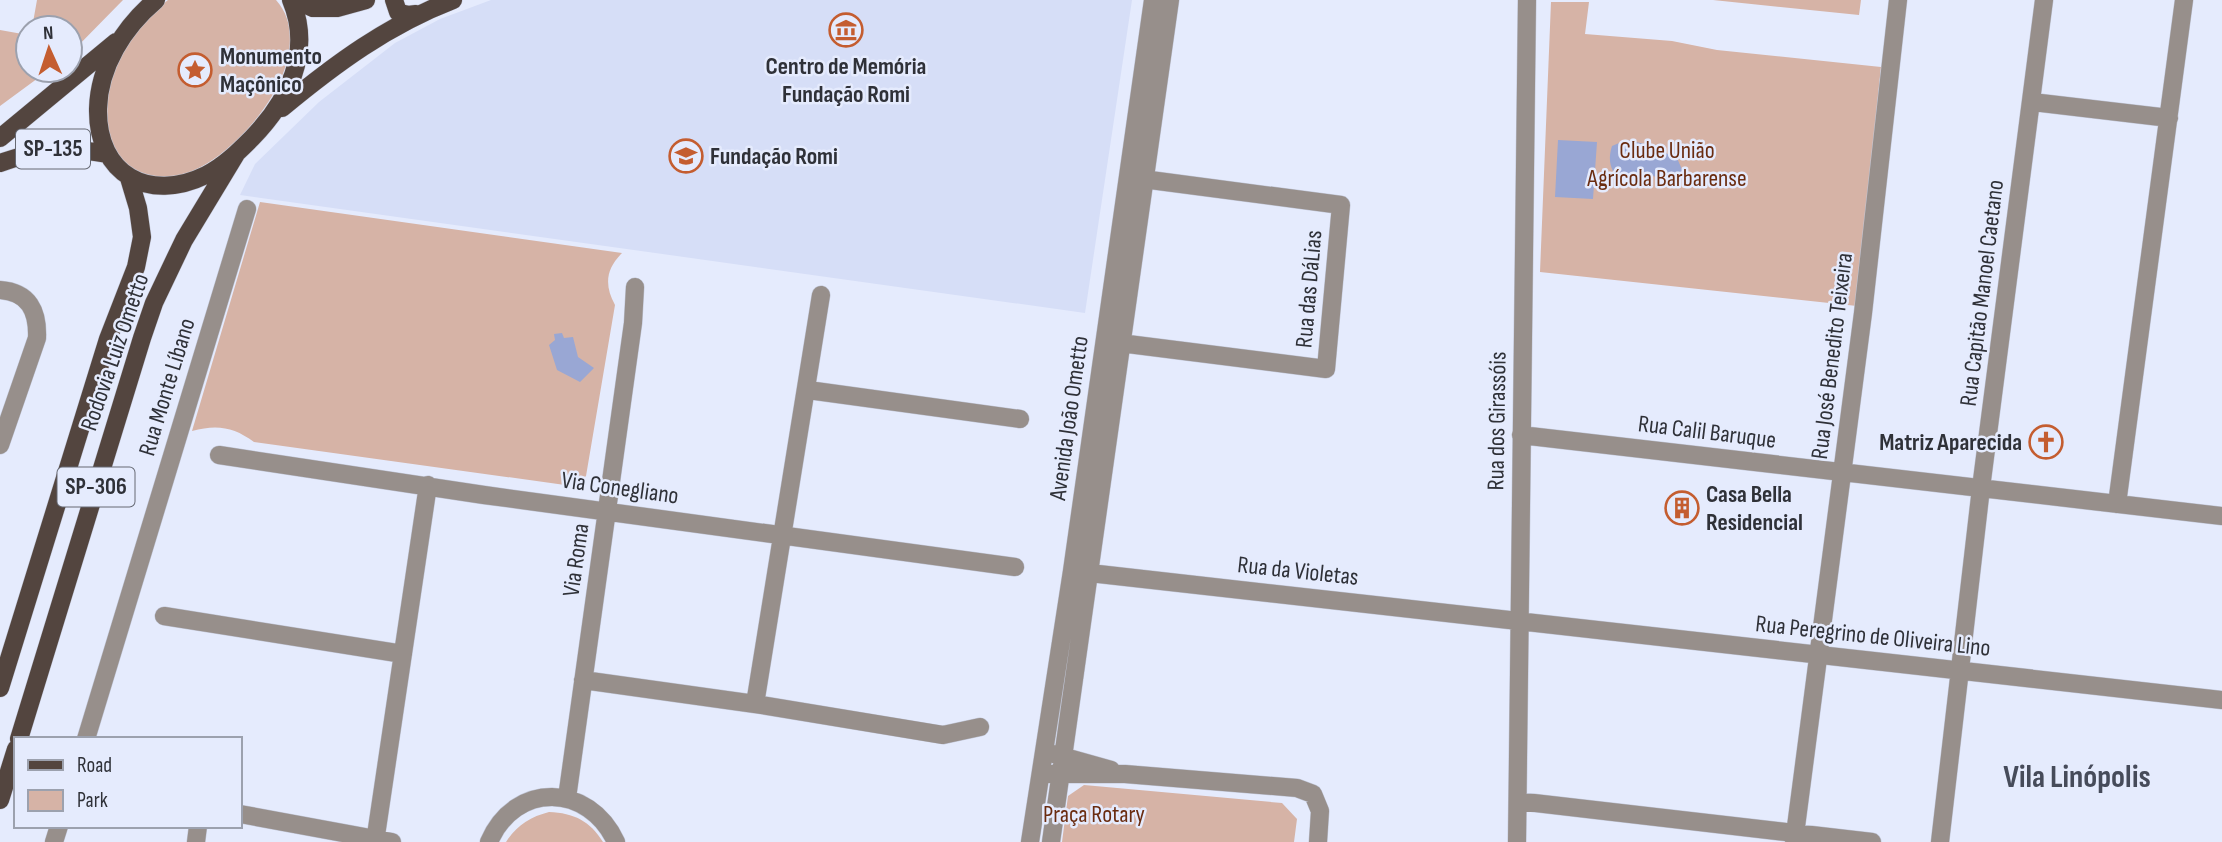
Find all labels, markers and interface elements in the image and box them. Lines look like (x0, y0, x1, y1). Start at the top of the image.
museum icon: Centro de Memória Fundação Romi (827, 11, 865, 49)
north arrow (14, 14, 84, 84)
text: N (43, 22, 54, 45)
place label: Monumento Maçônico (220, 42, 322, 99)
place icon: Monumento Maçônico (176, 51, 214, 89)
place label: Centro de Memória Fundação Romi (766, 52, 926, 109)
road number: SP-135 (16, 130, 90, 168)
park label: Clube União Agrícola Barbarense (1586, 136, 1747, 193)
school or university icon: Fundação Romi (667, 137, 705, 175)
place label: Fundação Romi (710, 142, 838, 171)
street label: Rua Capitão Manoel Caetano (1954, 178, 2010, 408)
street label: Rua das DáLias (1289, 229, 1329, 349)
street label: Rua José Benedito Teixeira (1805, 251, 1859, 461)
street label: Rodovia Luiz Ometto (75, 270, 155, 434)
street label: Rua Monte Líbano (132, 315, 202, 459)
street label: Avenida João Ometto (1043, 334, 1095, 503)
street label: Rua dos Girassóis (1481, 351, 1513, 491)
street label: Rua Calil Baruque (1636, 409, 1778, 455)
church icon: Matriz Aparecida (2027, 423, 2065, 461)
place label: Matriz Aparecida (1879, 428, 2022, 457)
street label: Via Conegliano (560, 465, 680, 511)
road number: SP-306 (57, 467, 134, 506)
place label: Casa Bella Residencial (1706, 480, 1803, 537)
building icon: Casa Bella Residencial (1663, 489, 1701, 527)
street label: Via Roma (557, 521, 595, 599)
street label: Rua da Violetas (1236, 550, 1360, 592)
street label: Rua Peregrino de Oliveira Lino (1754, 609, 1992, 663)
legend (14, 737, 242, 828)
text: Road (77, 753, 112, 778)
district label: Vila Linópolis (2003, 758, 2151, 797)
text: Park (77, 788, 108, 813)
park label: Praça Rotary (1043, 800, 1145, 829)

